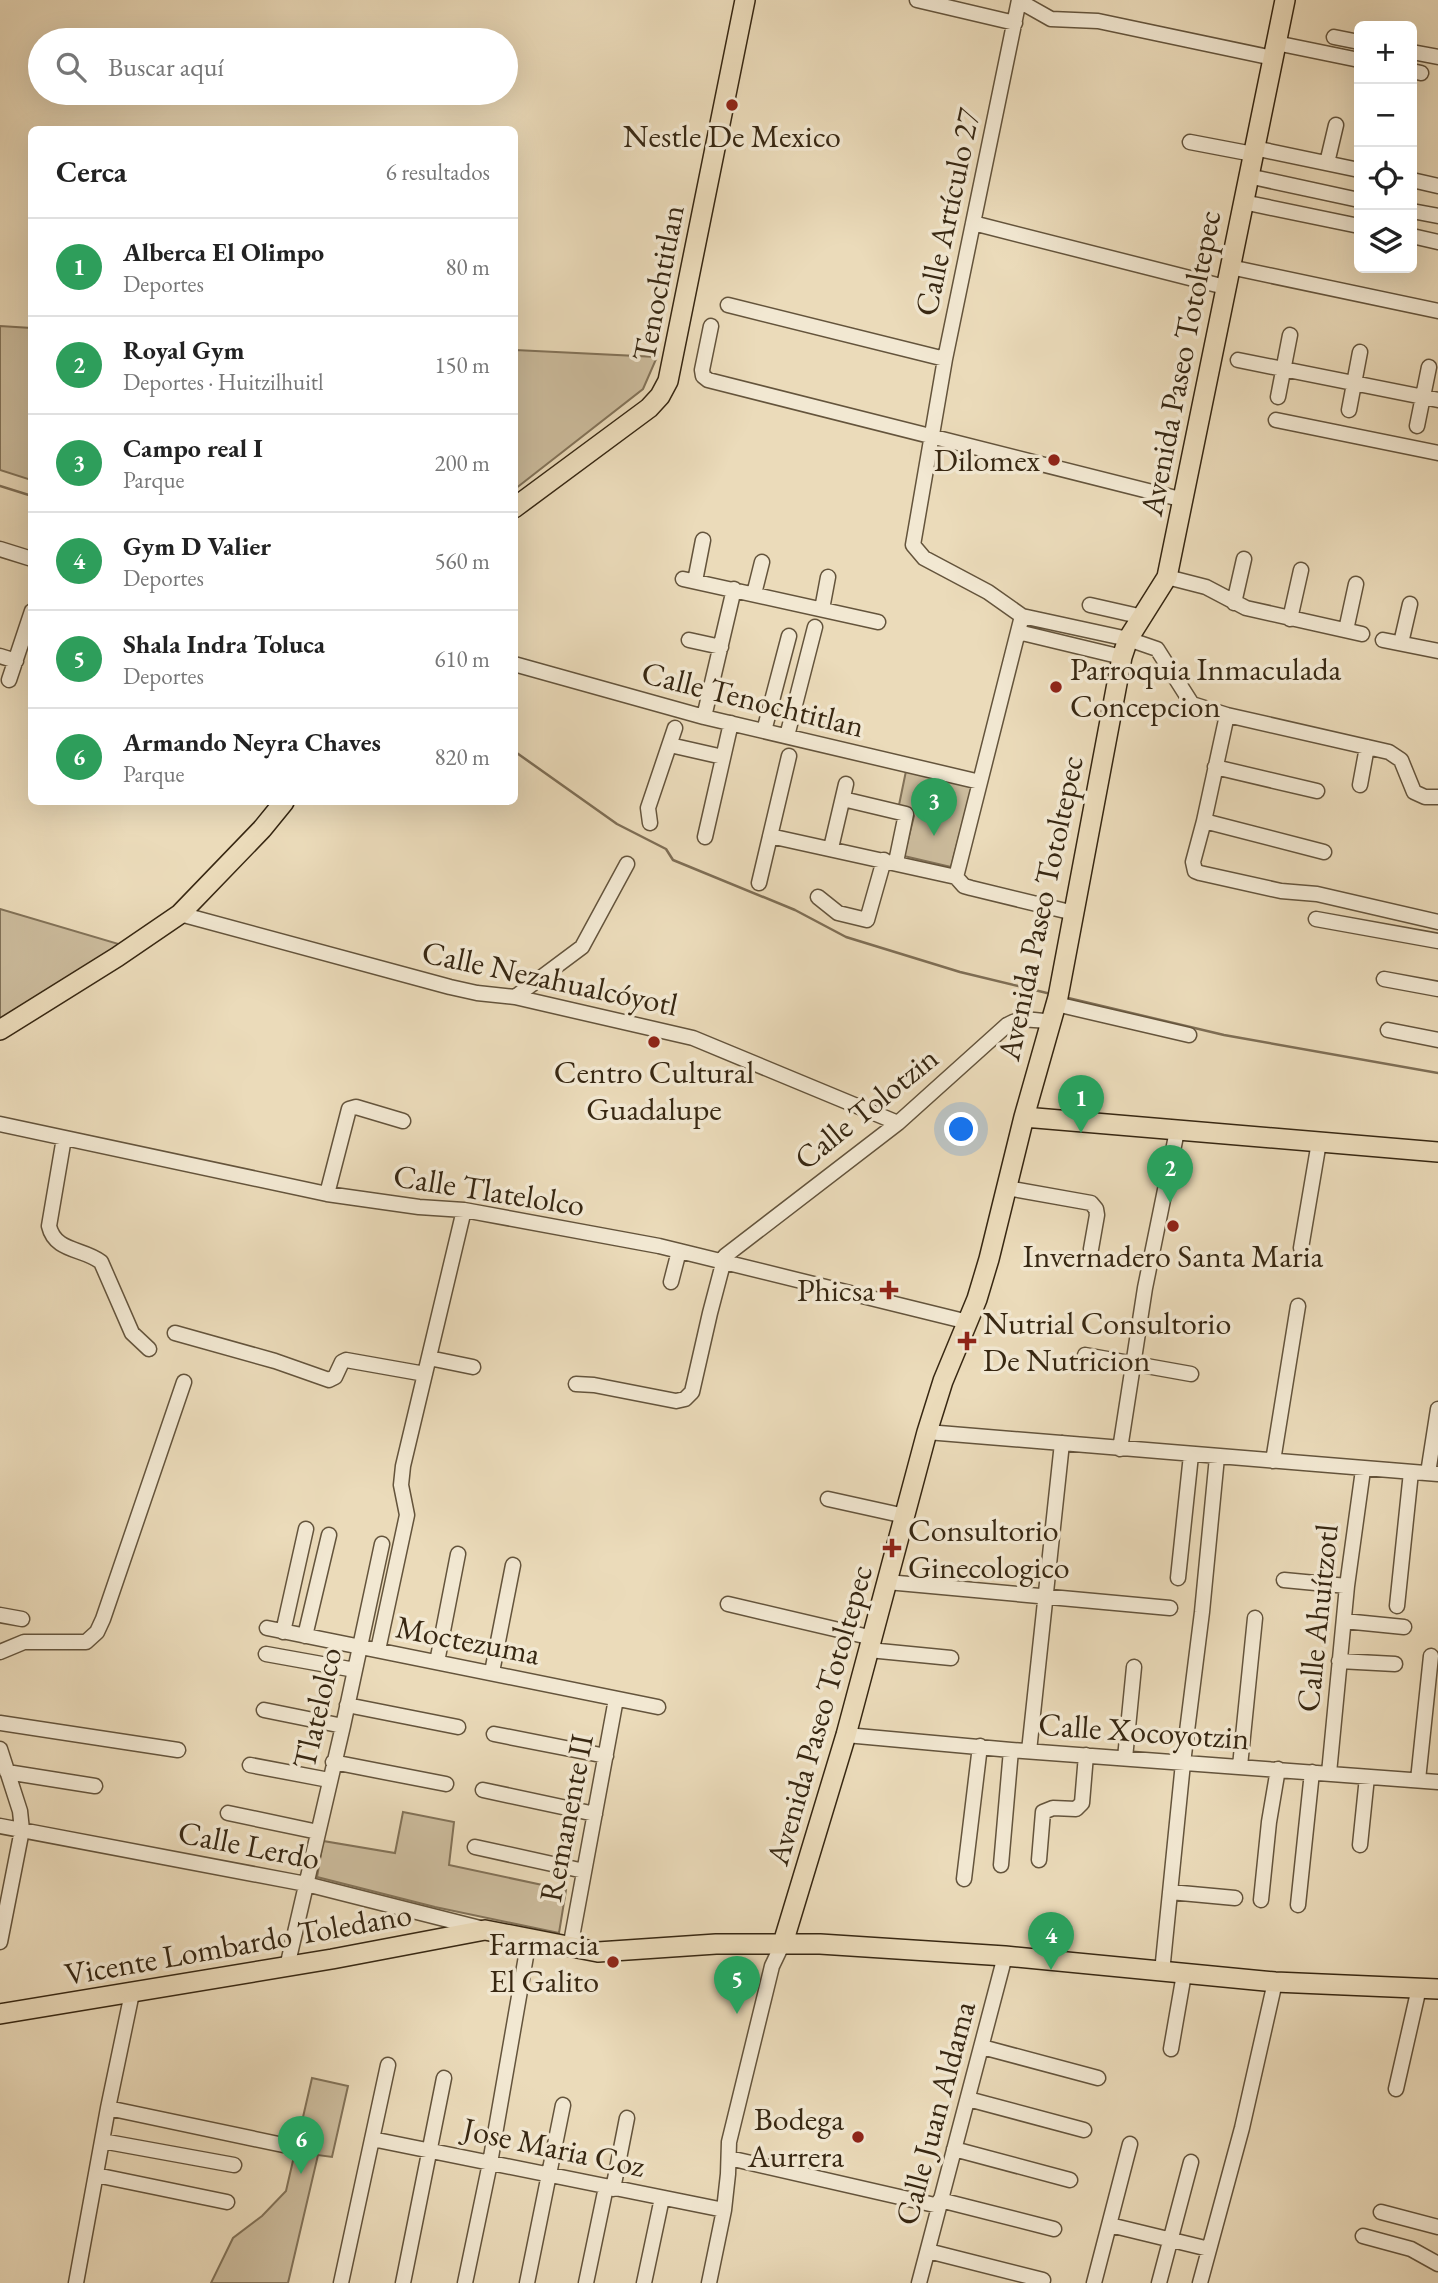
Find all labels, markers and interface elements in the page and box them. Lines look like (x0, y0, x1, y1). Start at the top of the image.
map controls (1354, 21, 1417, 273)
button: + (1354, 21, 1417, 84)
search box (28, 28, 518, 105)
icon: search (52, 48, 90, 86)
text: Buscar aquí (108, 50, 224, 84)
button: − (1354, 84, 1417, 147)
marker: Nestle De Mexico (724, 97, 740, 113)
street label: Calle Artículo 27 (905, 104, 990, 320)
place label: Nestle De Mexico (623, 115, 841, 157)
button: locate (1354, 147, 1417, 210)
text: Cerca (56, 152, 127, 191)
text: 6 resultados (386, 157, 490, 187)
street label: Tenochtitlan (622, 201, 694, 365)
street label: Avenida Paseo Totoltepec (1130, 207, 1230, 520)
button: layers (1354, 210, 1417, 273)
text: Alberca El Olimpo (123, 235, 324, 269)
text: 1 (73, 252, 85, 282)
text: 80 m (445, 252, 490, 282)
text: Deportes (123, 269, 204, 299)
text: Royal Gym (123, 333, 244, 367)
text: 2 (73, 350, 85, 380)
text: 150 m (434, 350, 490, 380)
text: Deportes · Huitzilhuitl (123, 367, 324, 397)
text: Campo real I (123, 431, 263, 465)
place label: Dilomex (934, 439, 1040, 481)
text: 3 (73, 448, 85, 478)
text: 200 m (434, 448, 490, 478)
marker: Dilomex (1046, 452, 1062, 468)
text: Parque (123, 465, 185, 495)
text: Gym D Valier (123, 529, 271, 563)
text: 4 (73, 546, 85, 576)
text: 560 m (434, 546, 490, 576)
text: Deportes (123, 563, 204, 593)
text: Shala Indra Toluca (123, 627, 325, 661)
text: 5 (73, 644, 85, 674)
text: 610 m (434, 644, 490, 674)
place label: Parroquia Inmaculada Concepcion (1070, 648, 1342, 727)
street label: Calle Tenochtitlan (637, 651, 869, 747)
text: Deportes (123, 661, 204, 691)
marker: Parroquia Inmaculada Concepcion (1048, 679, 1064, 695)
text: Armando Neyra Chaves (123, 725, 381, 759)
text: 6 (73, 742, 85, 772)
text: 820 m (434, 742, 490, 772)
street label: Avenida Paseo Totoltepec (987, 752, 1093, 1065)
text: Parque (123, 759, 185, 789)
pin: 3 (911, 778, 957, 836)
street label: Calle Nezahualcóyotl (418, 930, 682, 1026)
marker: Centro Cultural Guadalupe (646, 1034, 662, 1050)
street label: Calle Tolotzin (785, 1037, 947, 1179)
place label: Centro Cultural Guadalupe (554, 1051, 755, 1130)
pin: 1 (1058, 1075, 1104, 1133)
your location (944, 1112, 978, 1146)
pin: 2 (1147, 1145, 1193, 1203)
street label: Calle Tlatelolco (390, 1154, 588, 1226)
marker: Invernadero Santa Maria (1165, 1218, 1181, 1234)
place label: Invernadero Santa Maria (1023, 1235, 1324, 1277)
place label: Phicsa (797, 1269, 875, 1311)
marker: Phicsa (881, 1282, 897, 1298)
place label: Nutrial Consultorio De Nutricion (983, 1302, 1231, 1381)
marker: Nutrial Consultorio De Nutricion (957, 1331, 977, 1351)
place label: Consultorio Ginecologico (908, 1509, 1069, 1588)
street label: Calle Ahuítzotl (1286, 1522, 1348, 1714)
marker: Consultorio Ginecologico (882, 1538, 902, 1558)
street label: Avenida Paseo Totoltepec (756, 1560, 882, 1871)
street label: Moctezuma (392, 1605, 544, 1675)
street label: Tlatelolco (283, 1643, 351, 1773)
street label: Calle Xocoyotzin (1037, 1703, 1251, 1759)
street label: Remanente II (529, 1730, 603, 1905)
street label: Calle Lerdo (174, 1811, 324, 1879)
street label: Vicente Lombardo Toledano (61, 1893, 415, 1995)
pin: 4 (1028, 1912, 1074, 1970)
place label: Farmacia El Galito (489, 1923, 599, 2002)
marker: Farmacia El Galito (605, 1954, 621, 1970)
pin: 5 (714, 1956, 760, 2014)
street label: Calle Juan Aldama (885, 1996, 985, 2230)
place label: Bodega Aurrera (747, 2098, 844, 2177)
street label: Jose Maria Coz (456, 2107, 649, 2187)
pin: 6 (278, 2116, 324, 2174)
marker: Bodega Aurrera (850, 2129, 866, 2145)

